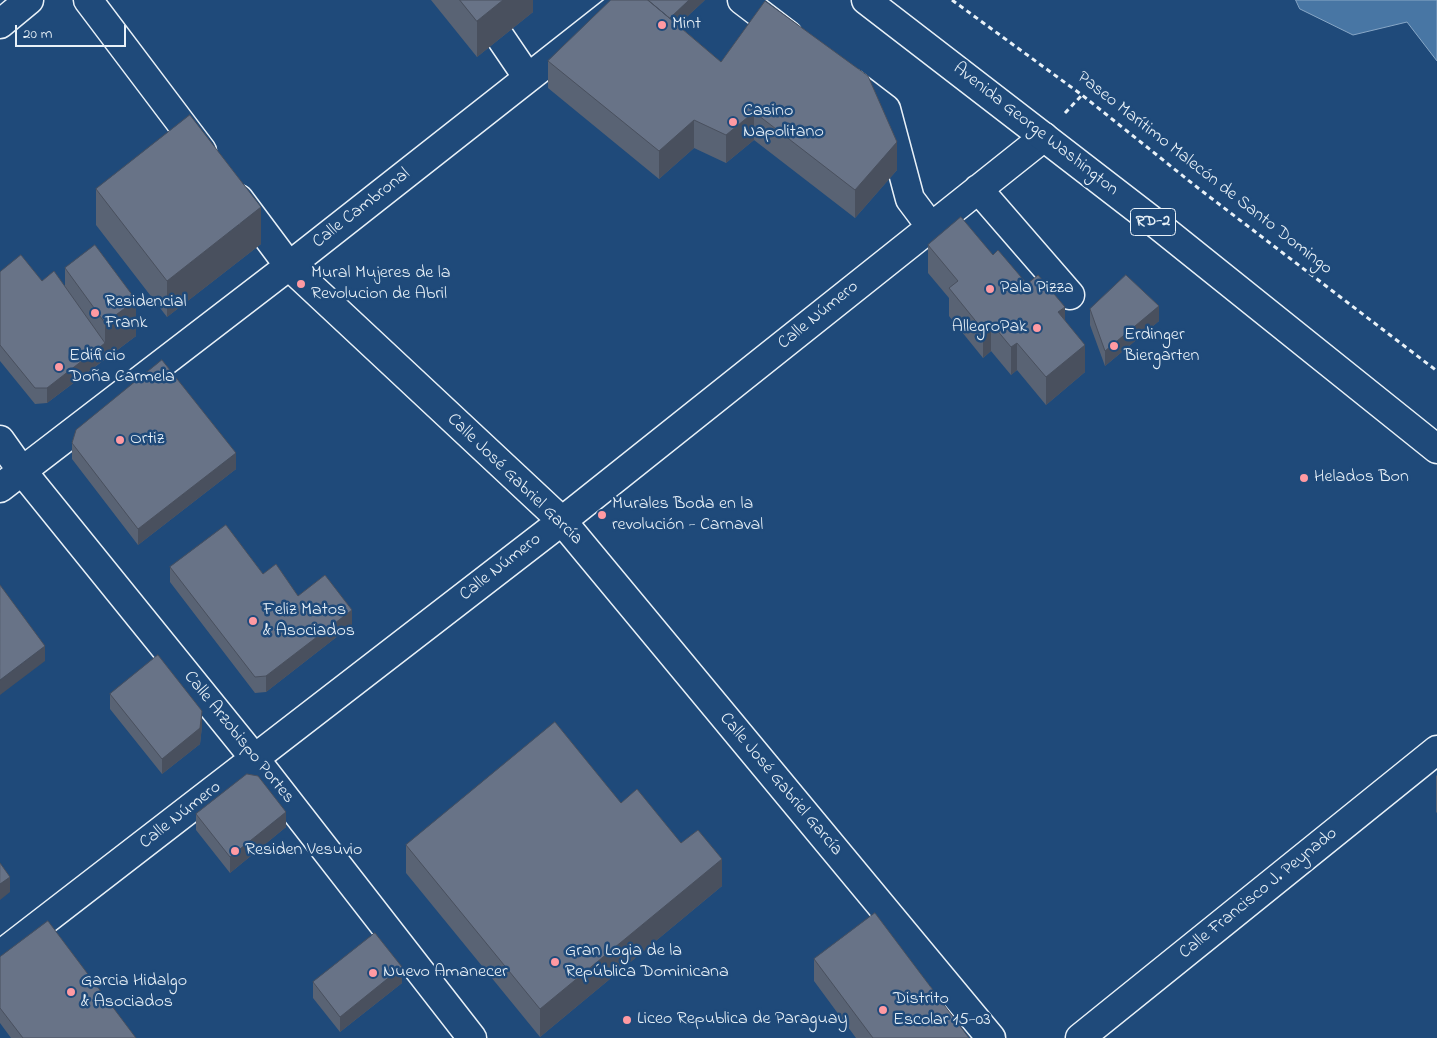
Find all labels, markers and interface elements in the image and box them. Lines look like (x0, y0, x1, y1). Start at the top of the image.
place label: Mint (672, 14, 701, 36)
scale bar (18, 15, 129, 47)
marker: Mint (656, 19, 668, 31)
text: 20 m (23, 23, 52, 45)
street label: Avenida George Washington (948, 59, 1122, 201)
street label: Paseo Marítimo Malecón de Santo Domingo (1072, 68, 1336, 280)
place label: Casino Napolitano (743, 101, 824, 144)
marker: Casino Napolitano (727, 116, 739, 128)
street label: Calle Cambronal (309, 164, 415, 254)
road number: RD-2 (1130, 208, 1176, 236)
place label: Mural Mujeres de la Revolucion de Abril (311, 263, 451, 306)
street label: Calle Número (774, 277, 864, 355)
marker: Mural Mujeres de la Revolucion de Abril (295, 278, 307, 290)
place label: Pala Pizza (1000, 278, 1074, 300)
marker: Pala Pizza (984, 283, 996, 295)
place label: Residencial Frank (105, 292, 186, 334)
marker: Residencial Frank (89, 307, 101, 319)
place label: AllegroPak (952, 317, 1027, 339)
marker: AllegroPak (1031, 322, 1043, 334)
place label: Erdinger Biergarten (1124, 325, 1199, 368)
marker: Erdinger Biergarten (1108, 340, 1120, 352)
place label: Edificio Doña Carmela (69, 346, 175, 388)
marker: Edificio Doña Carmela (53, 361, 65, 373)
street label: Calle José Gabriel García (442, 410, 586, 550)
place label: Ortiz (130, 429, 164, 451)
marker: Ortiz (114, 434, 126, 446)
place label: Helados Bon (1314, 467, 1409, 489)
marker: Helados Bon (1298, 472, 1310, 484)
place label: Murales Boda en la revolución - Carnaval (612, 494, 763, 536)
marker: Murales Boda en la revolución - Carnaval (596, 509, 608, 521)
street label: Calle Número (456, 529, 546, 607)
place label: Feliz Matos & Asociados (263, 600, 355, 642)
marker: Feliz Matos & Asociados (247, 615, 259, 627)
street label: Calle Arzobispo Portes (178, 667, 298, 809)
street label: Calle José Gabriel García (714, 709, 846, 861)
street label: Calle Número (136, 777, 226, 855)
street label: Calle Francisco J. Peynado (1176, 824, 1342, 964)
place label: Residen Vesuvio (245, 840, 362, 862)
marker: Residen Vesuvio (229, 845, 241, 857)
place label: Gran Logia de la República Dominicana (565, 941, 729, 984)
marker: Gran Logia de la República Dominicana (549, 956, 561, 968)
place label: Nuevo Amanecer (383, 962, 508, 984)
marker: Nuevo Amanecer (367, 967, 379, 979)
place label: Garcia Hidalgo & Asociados (81, 971, 187, 1014)
marker: Garcia Hidalgo & Asociados (65, 986, 77, 998)
place label: Distrito Escolar 15-03 (893, 989, 991, 1032)
marker: Distrito Escolar 15-03 (877, 1004, 889, 1016)
place label: Liceo Republica de Paraguay (637, 1009, 847, 1031)
marker: Liceo Republica de Paraguay (621, 1014, 633, 1026)

